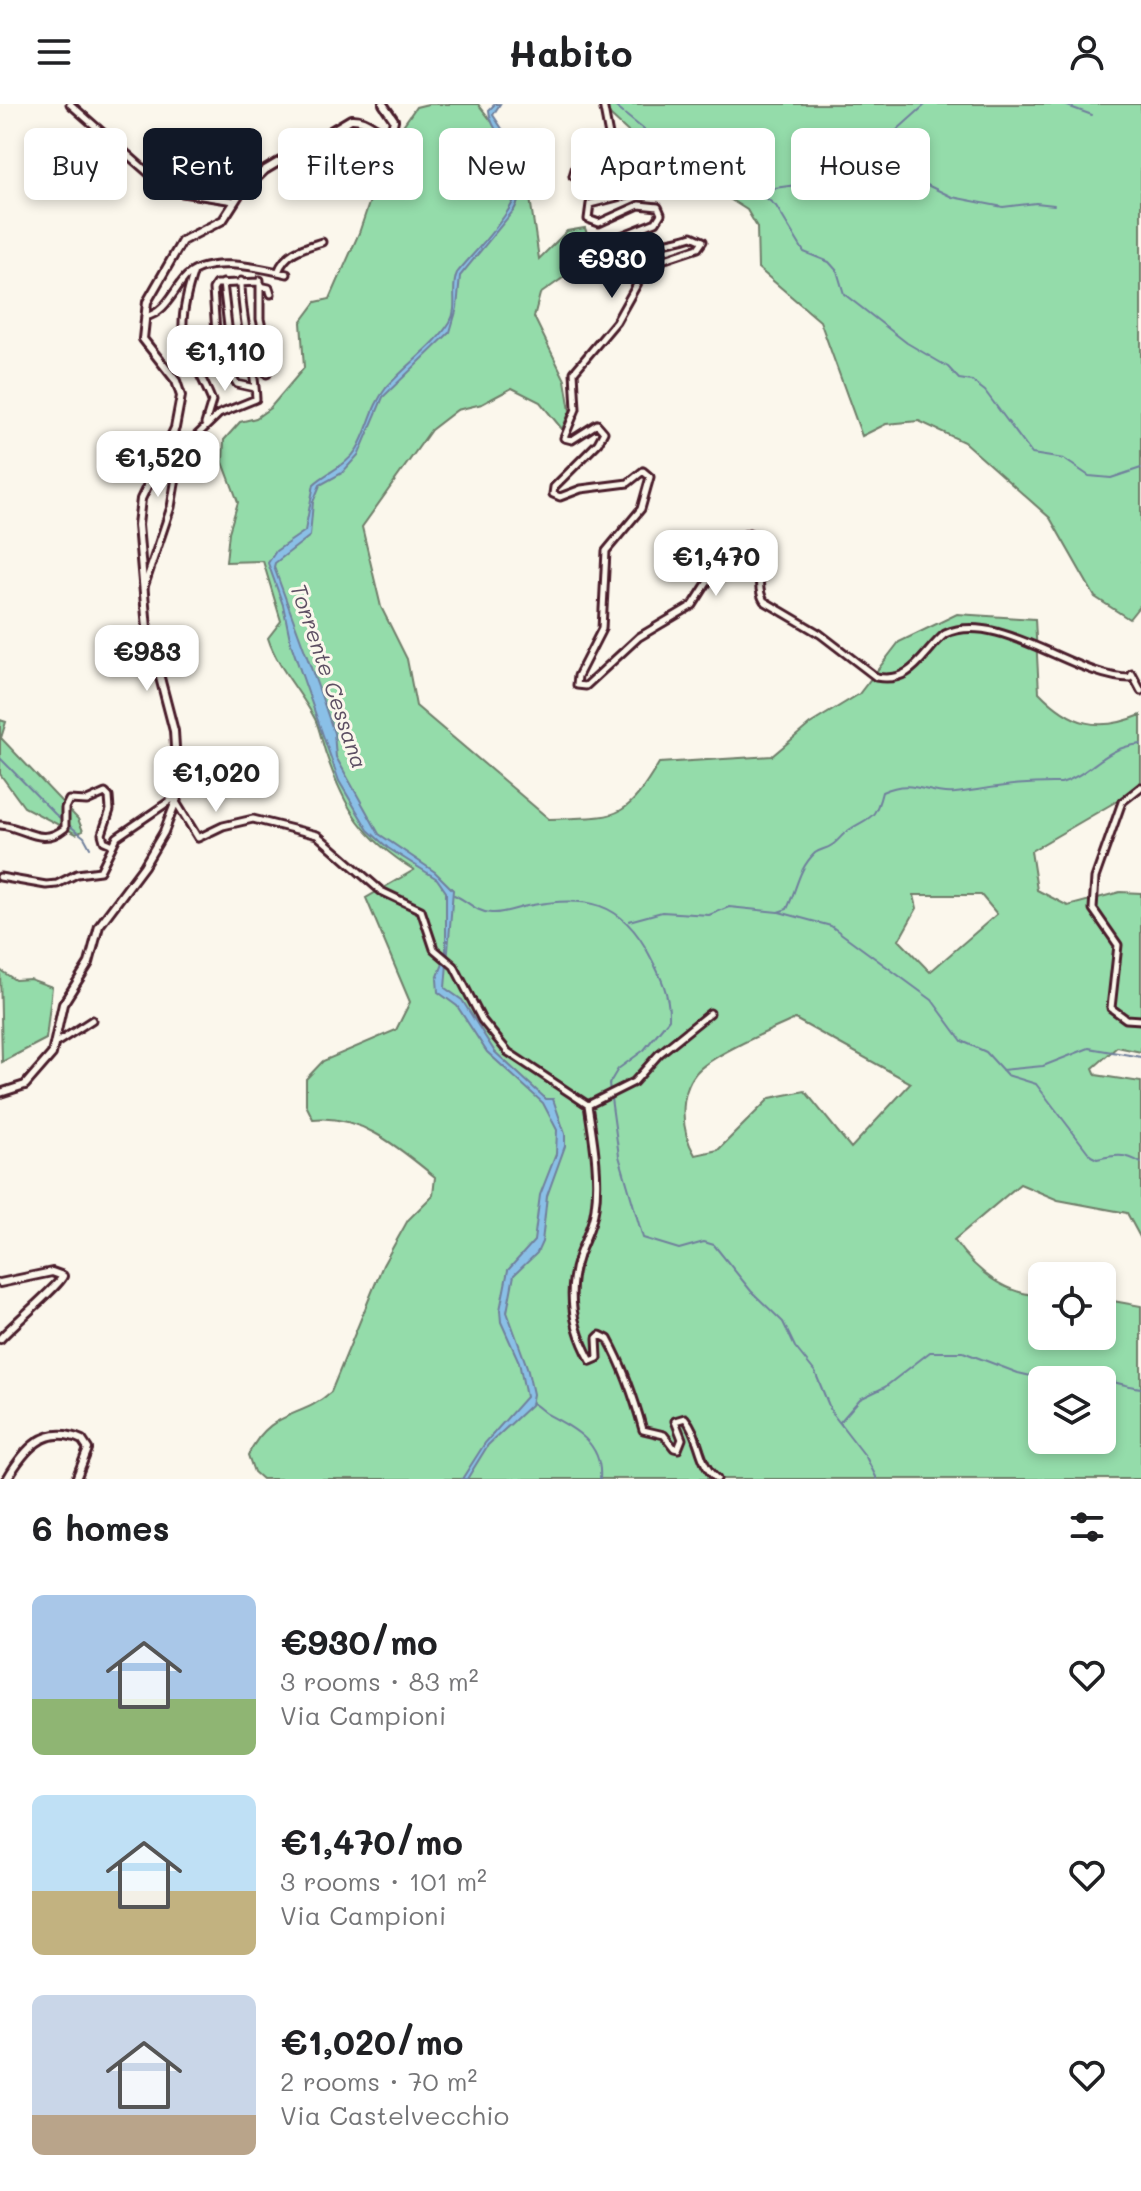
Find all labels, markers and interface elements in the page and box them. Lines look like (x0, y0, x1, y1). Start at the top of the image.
text: Habito (509, 29, 632, 76)
icon: menu (32, 30, 76, 74)
icon: person (1065, 30, 1109, 74)
chip: Buy (24, 128, 127, 200)
chip: Rent (143, 128, 262, 200)
chip: Filters (278, 128, 423, 200)
chip: New (439, 128, 555, 200)
chip: Apartment (571, 128, 775, 200)
chip: House (791, 128, 930, 200)
pin: €930 (565, 232, 659, 300)
text: €930 (577, 241, 647, 275)
pin: €1,110 (160, 325, 290, 393)
text: €1,110 (185, 334, 265, 368)
pin: €1,520 (93, 431, 223, 499)
text: €1,520 (114, 440, 202, 474)
pin: €1,470 (651, 530, 781, 598)
text: €1,470 (672, 539, 760, 573)
water label: Torrente Cessana (284, 579, 375, 772)
pin: €983 (100, 625, 194, 693)
text: €983 (113, 634, 181, 668)
pin: €1,020 (151, 746, 281, 814)
text: €1,020 (172, 755, 260, 789)
map controls (1028, 1262, 1116, 1454)
button: locate (1028, 1262, 1116, 1350)
button: layers (1028, 1366, 1116, 1454)
text: 6 homes (32, 1505, 170, 1550)
icon: filters (1065, 1505, 1109, 1549)
text: €930/mo (280, 1619, 438, 1664)
icon: home (96, 1627, 192, 1723)
icon: heart (1065, 1653, 1109, 1697)
text: 3 rooms · 83 m² (280, 1664, 479, 1698)
text: Via Campioni (280, 1698, 446, 1732)
text: €1,470/mo (280, 1819, 463, 1864)
icon: home (96, 1827, 192, 1923)
icon: heart (1065, 1853, 1109, 1897)
text: 3 rooms · 101 m² (280, 1864, 487, 1898)
text: Via Campioni (280, 1898, 446, 1932)
text: €1,020/mo (280, 2019, 463, 2064)
icon: home (96, 2027, 192, 2123)
icon: heart (1065, 2053, 1109, 2097)
text: 2 rooms · 70 m² (280, 2064, 477, 2098)
text: Via Castelvecchio (280, 2098, 509, 2132)

